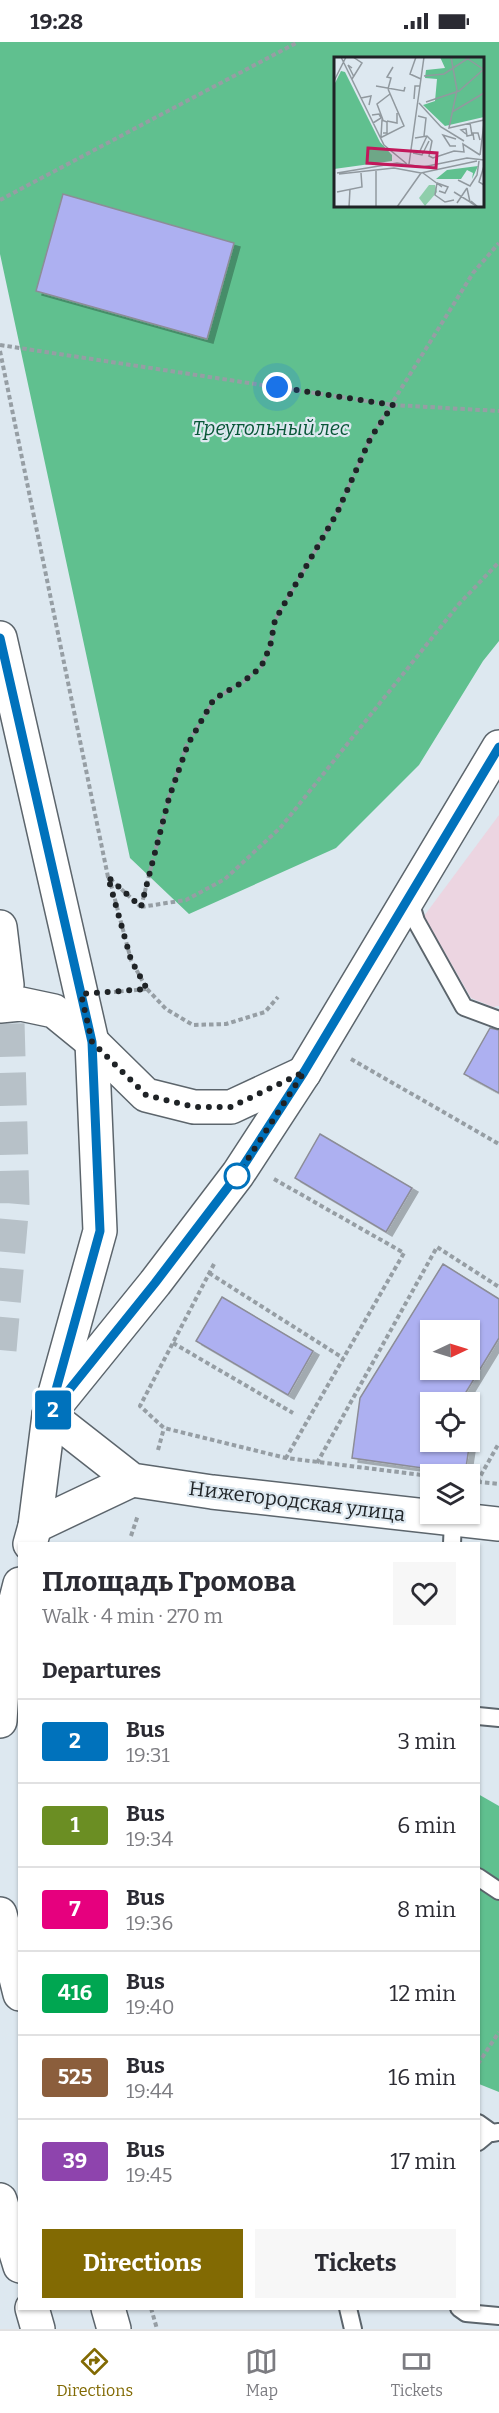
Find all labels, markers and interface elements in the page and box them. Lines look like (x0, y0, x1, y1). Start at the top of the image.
text: 19:28 (30, 8, 83, 35)
inset map (334, 57, 484, 207)
your location (262, 372, 292, 402)
park label: Треугольный лес (193, 416, 350, 440)
unlabelled marker (224, 1163, 250, 1189)
north arrow (420, 1320, 480, 1380)
map controls (420, 1320, 480, 1524)
line badge: 2 (34, 1390, 72, 1430)
button: locate (420, 1392, 480, 1452)
text: 2 (47, 1397, 59, 1423)
button: layers (420, 1464, 480, 1524)
street label: Нижегородская улица (187, 1476, 407, 1526)
button: heart (393, 1562, 456, 1625)
text: Площадь Громова (42, 1565, 296, 1598)
text: Walk · 4 min · 270 m (42, 1604, 223, 1628)
text: Departures (42, 1657, 161, 1684)
text: Bus (126, 1716, 165, 1743)
text: 2 (69, 1728, 81, 1754)
text: 3 min (398, 1728, 456, 1755)
text: 19:31 (126, 1743, 170, 1767)
text: Bus (126, 1800, 165, 1827)
text: 1 (70, 1812, 80, 1838)
text: 6 min (397, 1812, 456, 1839)
text: 19:34 (126, 1827, 173, 1851)
text: Bus (126, 1884, 165, 1911)
text: 7 (69, 1896, 81, 1922)
text: 8 min (397, 1896, 456, 1923)
text: 19:36 (126, 1911, 173, 1935)
text: Bus (126, 1968, 165, 1995)
text: 416 (58, 1980, 92, 2006)
text: 12 min (389, 1980, 456, 2007)
text: 19:40 (126, 1995, 175, 2019)
text: Bus (126, 2052, 165, 2079)
text: 525 (58, 2064, 92, 2090)
text: 16 min (388, 2064, 456, 2091)
text: 19:44 (126, 2079, 174, 2103)
text: Bus (126, 2136, 165, 2163)
text: 39 (63, 2148, 87, 2174)
text: 17 min (390, 2148, 456, 2175)
text: 19:45 (126, 2163, 172, 2187)
button: Directions (42, 2229, 243, 2298)
button: Tickets (255, 2229, 456, 2298)
tab: Directions (56, 2345, 133, 2400)
tab: Map (245, 2345, 278, 2400)
tab: Tickets (391, 2345, 443, 2400)

